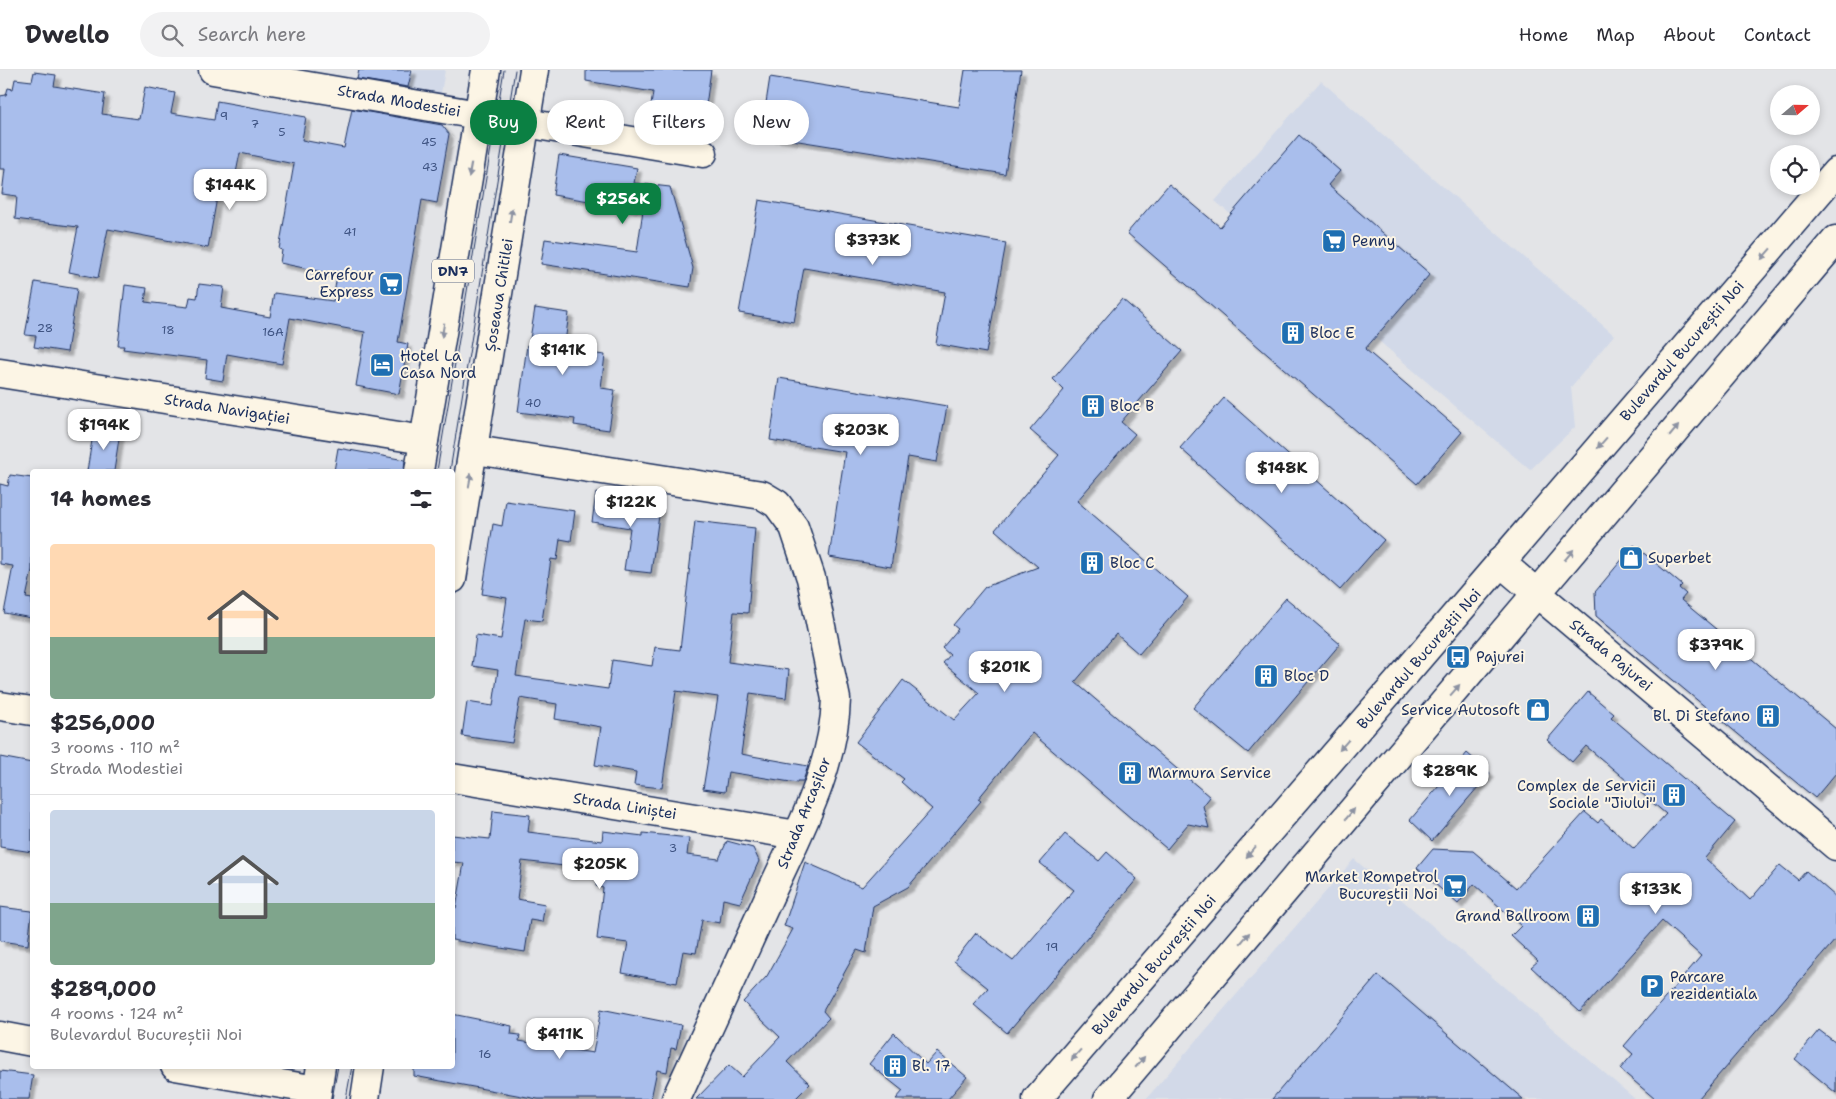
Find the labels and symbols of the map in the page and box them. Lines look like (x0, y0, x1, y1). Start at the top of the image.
street label: Strada Modestiei (336, 80, 462, 122)
north arrow (1770, 85, 1820, 135)
house number: 9 (220, 108, 228, 124)
house number: 7 (251, 116, 259, 132)
house number: 5 (278, 124, 286, 140)
house number: 45 (421, 134, 437, 150)
house number: 43 (422, 159, 438, 175)
one-way arrow (465, 162, 473, 178)
pin: $144K (195, 168, 265, 211)
pin: $256K (588, 182, 658, 225)
one-way arrow (508, 207, 516, 223)
house number: 41 (344, 224, 356, 240)
pin: $373K (838, 224, 908, 266)
supermarket icon: Penny (1321, 228, 1347, 254)
place label: Penny (1352, 231, 1395, 251)
street label: Șoseaua Chitilei (480, 237, 519, 353)
one-way arrow (1760, 247, 1772, 259)
road number: DN7 (432, 260, 474, 282)
place label: Carrefour Express (305, 265, 374, 302)
supermarket icon: Carrefour Express (378, 271, 404, 297)
street label: Bulevardul Bucureștii Noi (1615, 276, 1749, 426)
house number: 28 (37, 320, 53, 336)
building icon: Bloc E (1280, 320, 1306, 346)
house number: 18 (161, 322, 175, 338)
one-way arrow (438, 323, 446, 339)
place label: Bloc E (1310, 323, 1355, 343)
house number: 16A (262, 324, 284, 340)
pin: $141K (528, 334, 598, 376)
place label: Hotel La Casa Nord (400, 346, 477, 383)
hotel icon: Hotel La Casa Nord (369, 352, 395, 378)
street label: Strada Navigației (163, 389, 291, 430)
building icon: Bloc B (1080, 393, 1106, 419)
house number: 40 (525, 395, 541, 411)
place label: Bloc B (1110, 396, 1154, 416)
pin: $194K (69, 408, 139, 451)
pin: $203K (826, 414, 896, 456)
one-way arrow (1668, 425, 1679, 437)
one-way arrow (1597, 436, 1608, 449)
pin: $148K (1247, 452, 1317, 494)
one-way arrow (466, 471, 474, 487)
pin: $122K (596, 486, 666, 528)
shop icon: Superbet (1618, 545, 1644, 571)
place label: Superbet (1648, 548, 1712, 568)
one-way arrow (1564, 549, 1575, 562)
building icon: Bloc C (1079, 550, 1105, 576)
place label: Bloc C (1110, 553, 1154, 573)
street label: Bulevardul Bucureștii Noi (1352, 584, 1486, 734)
street label: Strada Pajurei (1565, 614, 1657, 696)
pin: $379K (1681, 628, 1751, 671)
bus stop icon: Pajurei (1445, 644, 1471, 670)
place label: Pajurei (1476, 647, 1524, 667)
pin: $201K (970, 650, 1040, 693)
building icon: Bloc D (1253, 663, 1279, 689)
place label: Bloc D (1284, 666, 1329, 686)
one-way arrow (1449, 685, 1461, 697)
shop icon: Service Autosoft (1525, 697, 1551, 723)
place label: Service Autosoft (1401, 700, 1520, 720)
building icon: Bl. Di Stefano (1755, 703, 1781, 729)
place label: Bl. Di Stefano (1653, 706, 1750, 726)
one-way arrow (1338, 739, 1350, 751)
street label: Strada Arcașilor (772, 754, 836, 872)
pin: $289K (1415, 754, 1485, 797)
building icon: Marmura Service (1117, 760, 1143, 786)
place label: Marmura Service (1148, 763, 1271, 783)
place label: Complex de Servicii Sociale "Jiului" (1517, 776, 1656, 813)
building icon: Complex de Servicii Sociale "Jiului" (1661, 782, 1687, 808)
street label: Strada Liniștei (572, 788, 678, 825)
one-way arrow (1344, 808, 1355, 821)
house number: 3 (669, 840, 677, 856)
one-way arrow (1245, 846, 1257, 858)
pin: $205K (565, 848, 635, 890)
place label: Market Rompetrol Bucureștii Noi (1305, 867, 1438, 905)
pin: $133K (1621, 872, 1691, 915)
supermarket icon: Market Rompetrol Bucureștii Noi (1442, 873, 1468, 899)
street label: Bulevardul Bucureștii Noi (1087, 890, 1221, 1040)
building icon: Grand Ballroom (1575, 903, 1601, 929)
place label: Grand Ballroom (1455, 906, 1570, 926)
one-way arrow (1239, 932, 1250, 945)
house number: 19 (1046, 939, 1058, 955)
place label: Parcare rezidentiala (1670, 967, 1758, 1004)
parking icon: Parcare rezidentiala (1639, 973, 1665, 999)
pin: $411K (525, 1018, 595, 1060)
house number: 16 (478, 1046, 492, 1062)
one-way arrow (1070, 1048, 1082, 1060)
building icon: Bl. 17 (882, 1053, 908, 1079)
place label: Bl. 17 (912, 1056, 951, 1076)
one-way arrow (1134, 1056, 1145, 1069)

